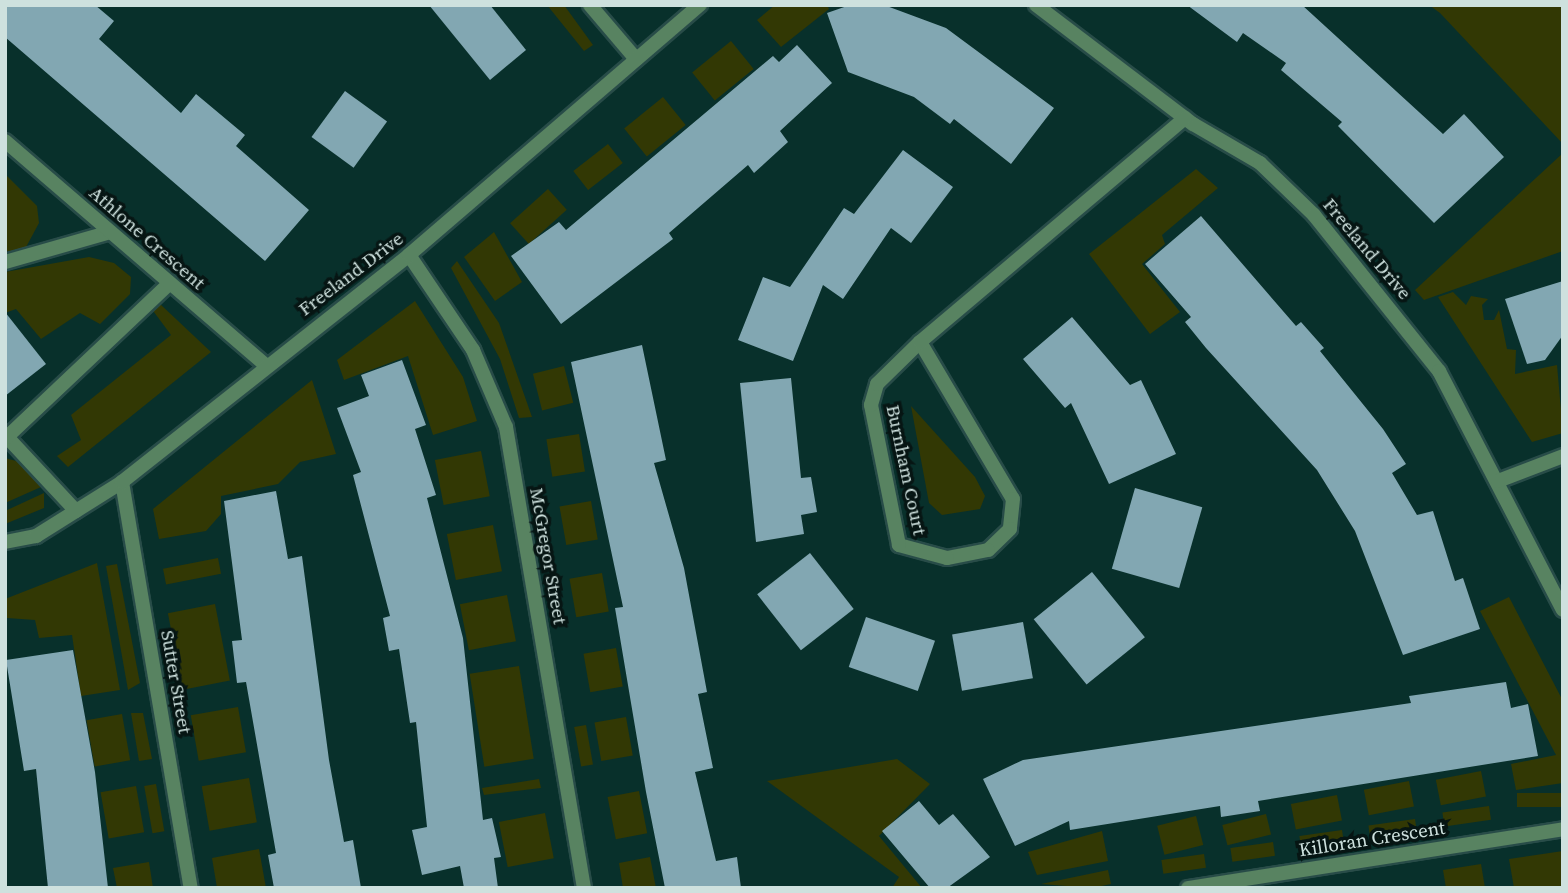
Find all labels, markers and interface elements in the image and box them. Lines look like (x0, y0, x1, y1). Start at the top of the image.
street label: Athlone Crescent (84, 182, 210, 294)
street label: Freeland Drive (1318, 194, 1416, 304)
street label: Freeland Drive (294, 227, 408, 321)
street label: Burnham Court (881, 403, 931, 537)
street label: McGregor Street (525, 486, 571, 626)
street label: Sutter Street (156, 629, 196, 735)
street label: Killoran Crescent (1297, 816, 1447, 862)

